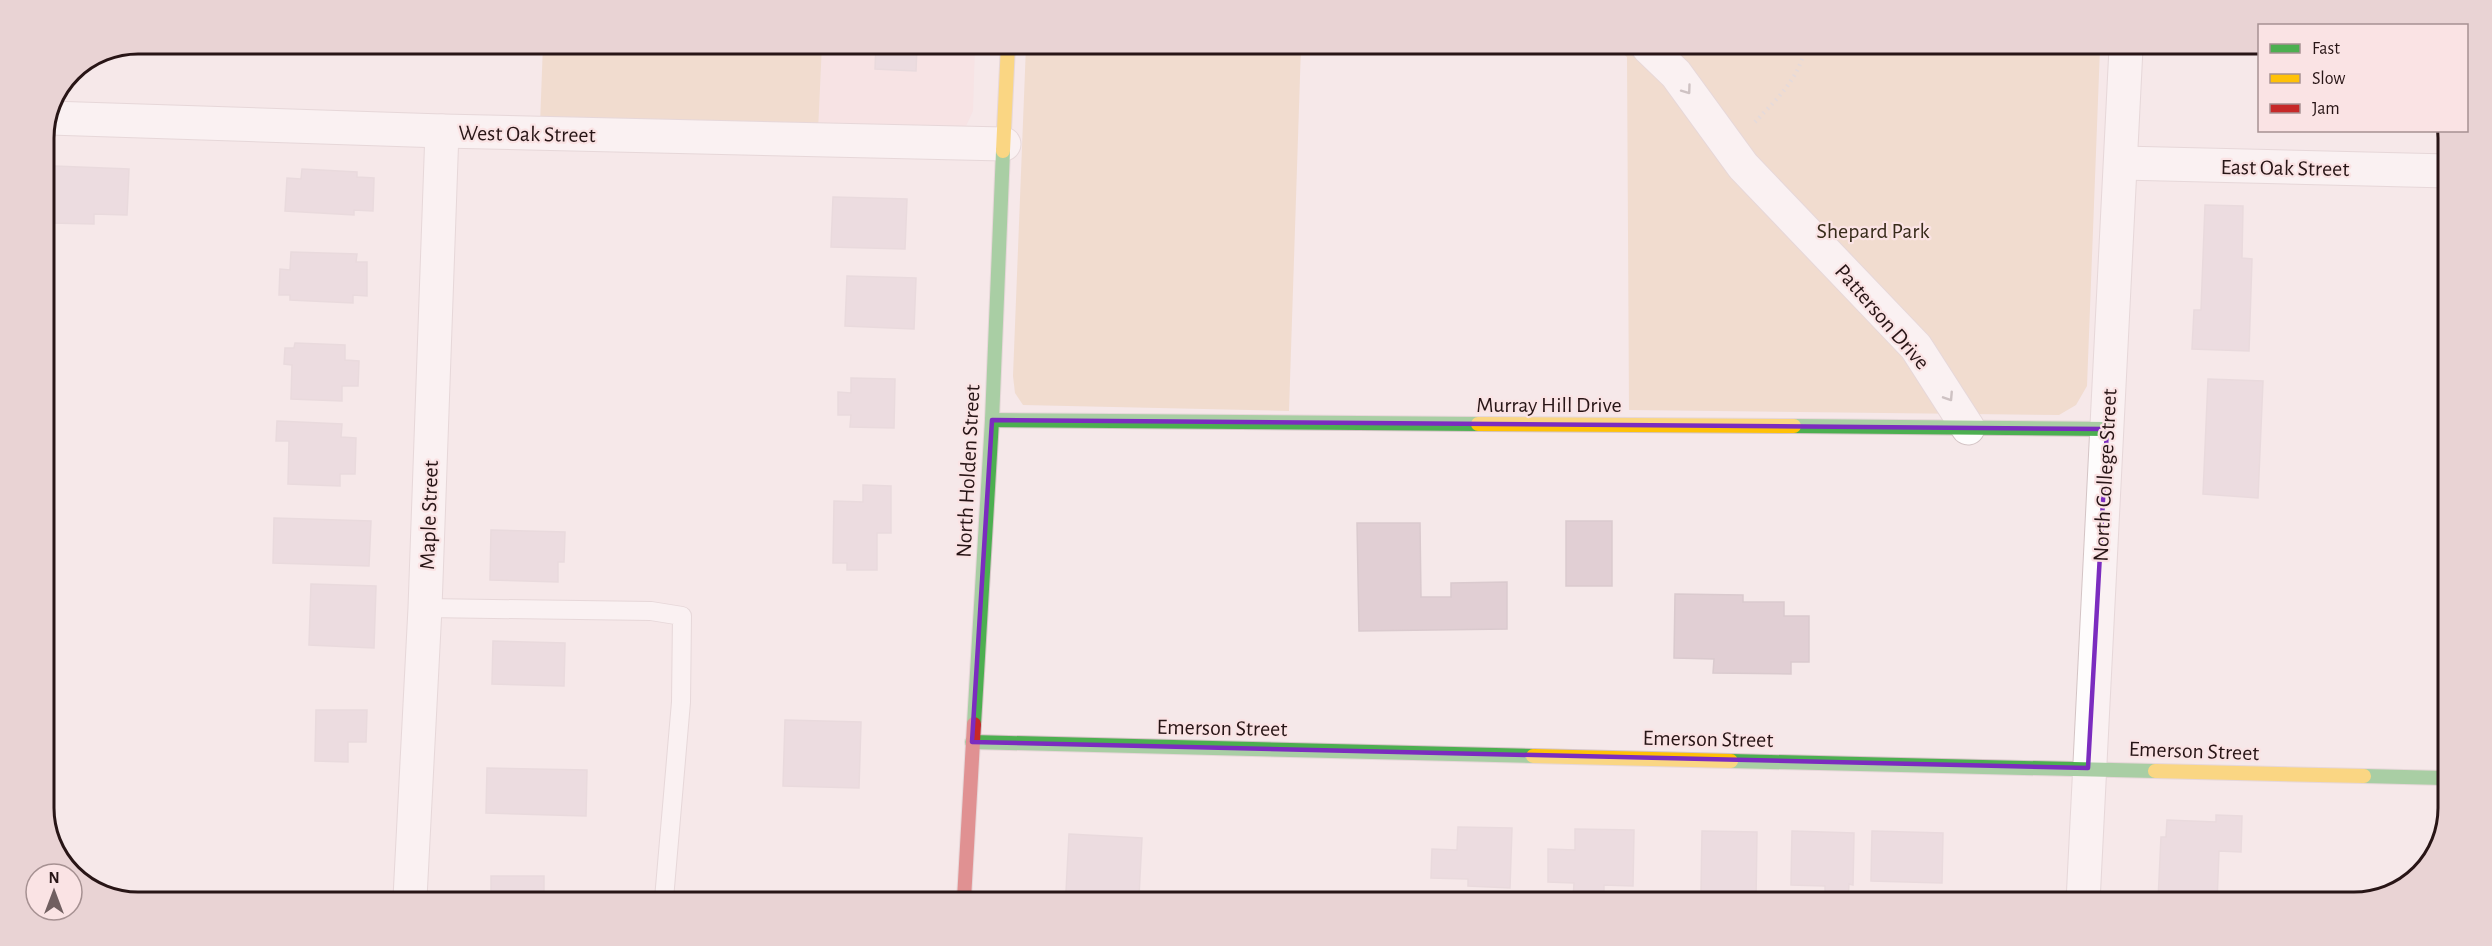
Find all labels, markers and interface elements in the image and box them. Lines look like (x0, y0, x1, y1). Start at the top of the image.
legend (2258, 24, 2468, 132)
text: Fast (2312, 40, 2340, 58)
text: Slow (2312, 70, 2345, 88)
one-way arrow (1680, 83, 1691, 94)
text: Jam (2312, 100, 2340, 118)
street label: West Oak Street (458, 122, 596, 146)
street label: East Oak Street (2220, 156, 2350, 180)
park label: Shepard Park (1817, 220, 1929, 242)
street label: Patterson Drive (1831, 260, 1934, 373)
street label: North Holden Street (952, 384, 984, 558)
street label: North College Street (2089, 388, 2121, 562)
one-way arrow (1941, 391, 1952, 402)
street label: Murray Hill Drive (1476, 394, 1622, 416)
street label: Maple Street (416, 460, 442, 570)
street label: Emerson Street (1156, 716, 1288, 740)
street label: Emerson Street (1642, 727, 1774, 751)
street label: Emerson Street (2128, 738, 2260, 764)
north arrow (24, 862, 84, 922)
text: N (48, 870, 60, 886)

